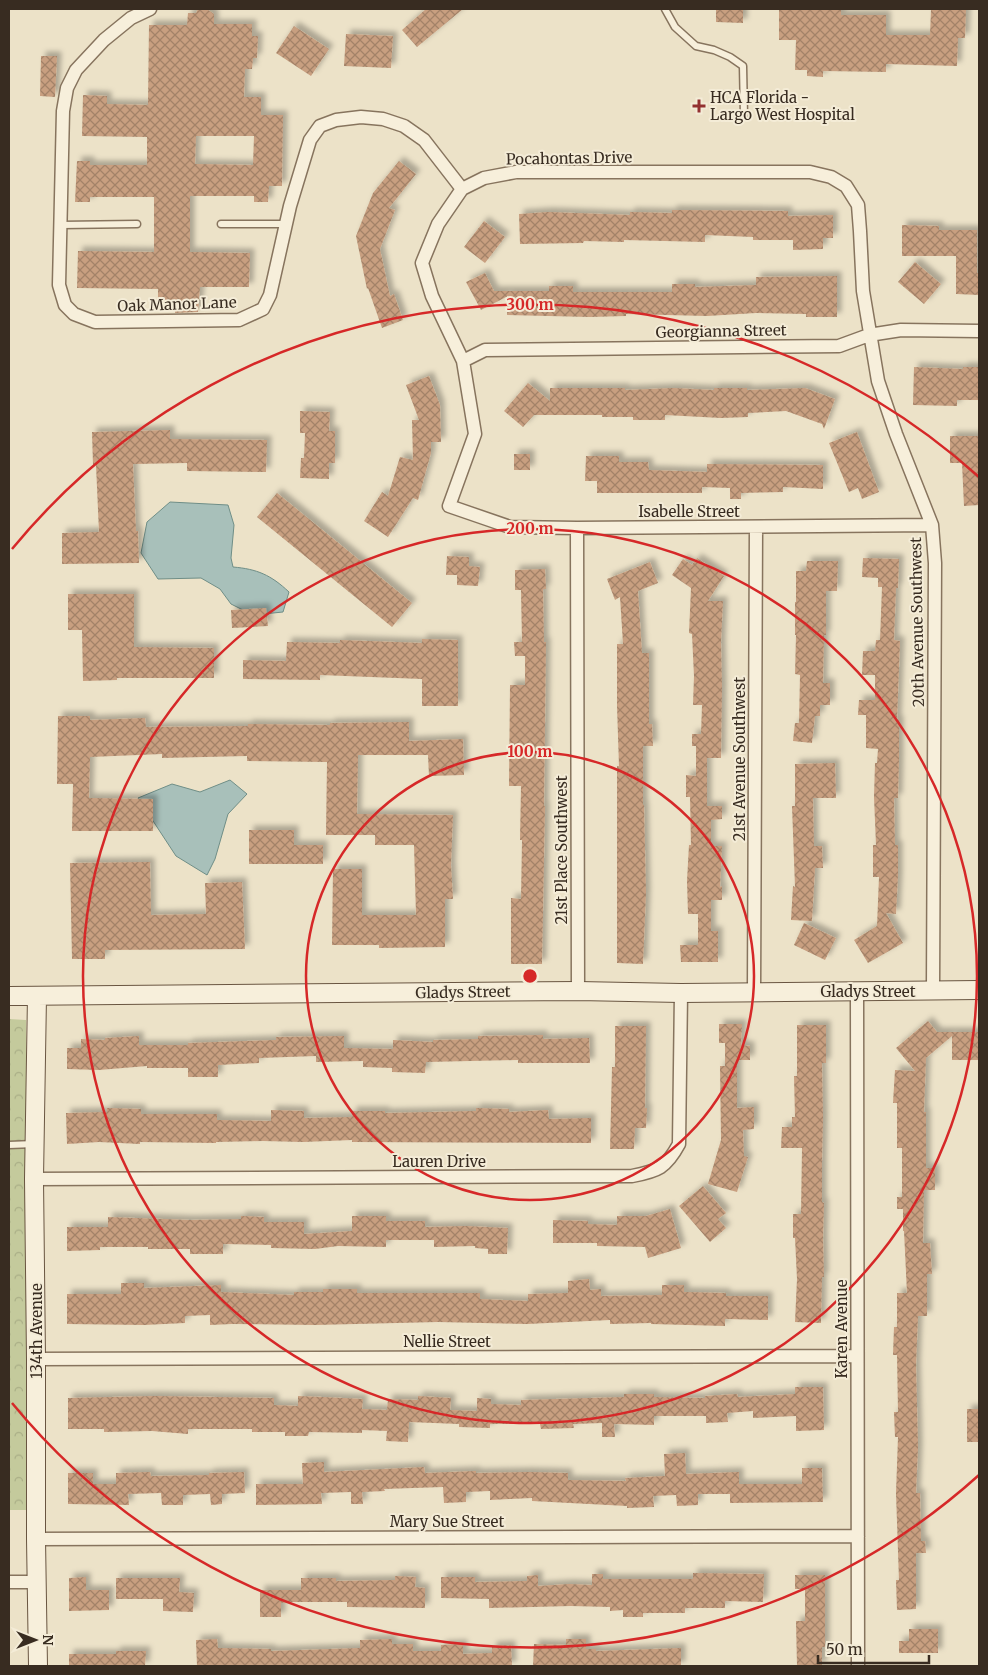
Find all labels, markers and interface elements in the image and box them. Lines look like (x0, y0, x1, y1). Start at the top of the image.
place label: HCA Florida - Largo West Hospital (710, 88, 855, 124)
marker: HCA Florida - Largo West Hospital (692, 99, 706, 113)
street label: Pocahontas Drive (506, 147, 632, 169)
street label: Oak Manor Lane (117, 292, 237, 316)
text: 300 m (506, 295, 554, 314)
street label: Georgianna Street (655, 320, 787, 342)
street label: Isabelle Street (638, 502, 740, 521)
text: 200 m (506, 519, 554, 538)
street label: 20th Avenue Southwest (906, 537, 928, 707)
street label: 21st Avenue Southwest (730, 677, 749, 841)
text: 100 m (508, 742, 552, 761)
street label: 21st Place Southwest (552, 775, 571, 925)
centre of rings (521, 967, 539, 985)
street label: Gladys Street (415, 982, 511, 1002)
street label: Gladys Street (821, 982, 916, 1001)
street label: Lauren Drive (392, 1152, 486, 1171)
street label: Karen Avenue (832, 1279, 851, 1379)
street label: 134th Avenue (27, 1283, 46, 1379)
street label: Nellie Street (403, 1332, 491, 1351)
street label: Mary Sue Street (390, 1512, 504, 1531)
north arrow (10, 1615, 60, 1665)
scale bar (818, 1632, 929, 1664)
text: N (39, 1634, 57, 1646)
text: 50 m (826, 1640, 863, 1659)

